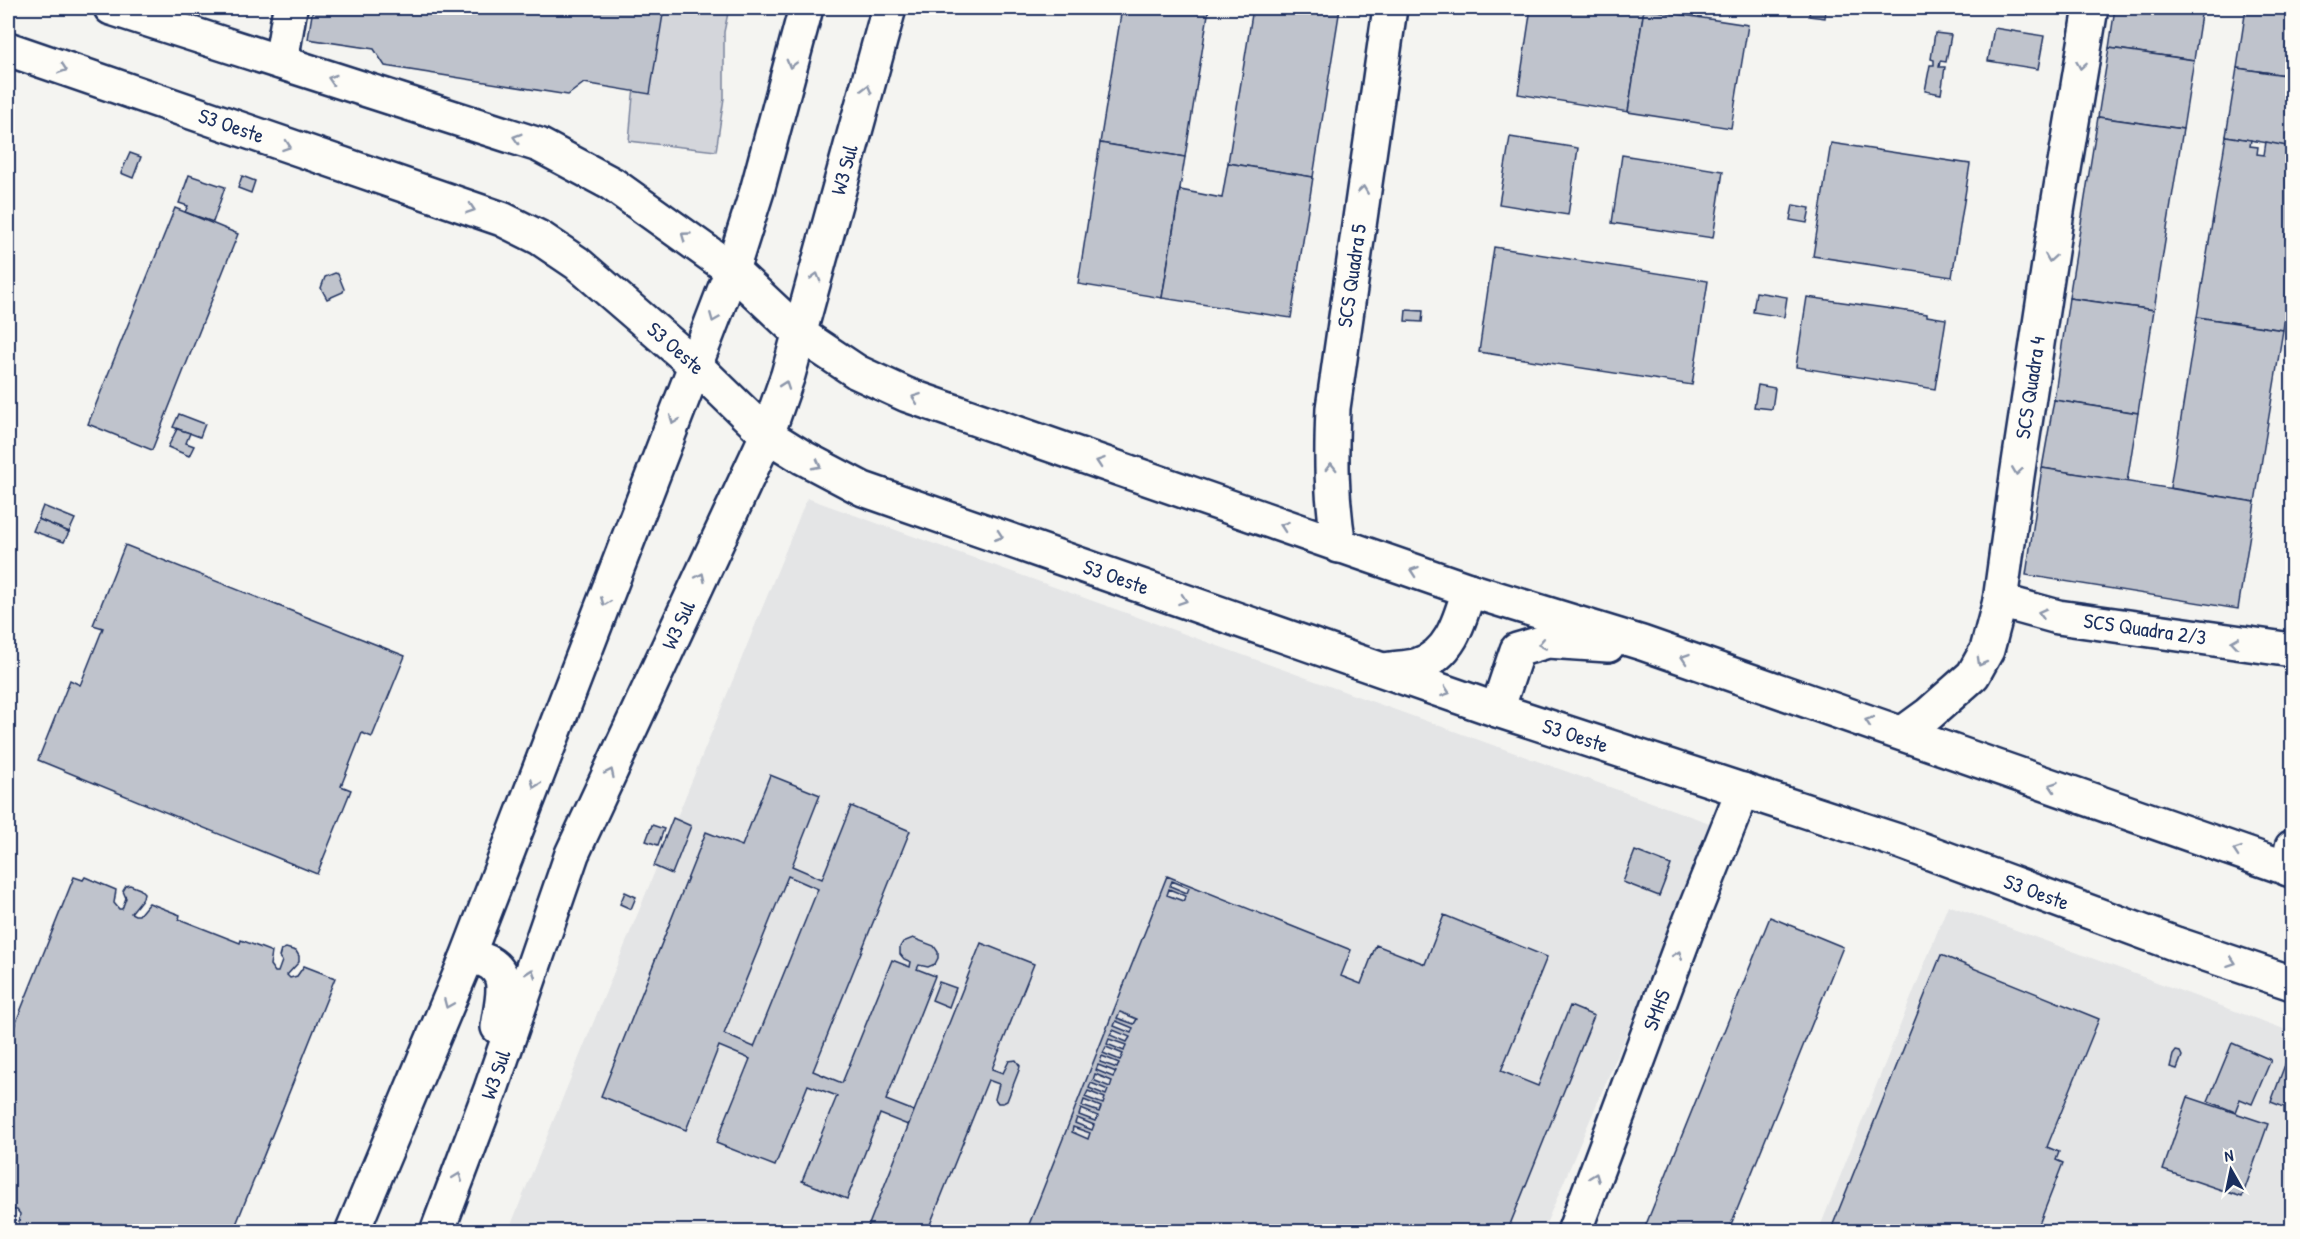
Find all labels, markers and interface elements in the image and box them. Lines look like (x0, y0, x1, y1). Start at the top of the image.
one-way arrow (786, 58, 798, 69)
one-way arrow (57, 61, 68, 74)
one-way arrow (2076, 61, 2088, 70)
one-way arrow (327, 73, 338, 86)
one-way arrow (860, 85, 872, 95)
street label: S3 Oeste (195, 101, 268, 150)
one-way arrow (512, 133, 523, 146)
one-way arrow (281, 139, 291, 152)
street label: W3 Sul (823, 141, 865, 198)
one-way arrow (1357, 185, 1369, 194)
one-way arrow (465, 201, 476, 214)
street label: SCS Quadra 5 (1330, 222, 1373, 329)
one-way arrow (680, 232, 691, 243)
one-way arrow (2044, 253, 2056, 262)
one-way arrow (808, 273, 821, 283)
one-way arrow (708, 312, 721, 322)
street label: S3 Oeste (641, 315, 711, 381)
street label: SCS Quadra 4 (2008, 334, 2052, 441)
one-way arrow (777, 380, 790, 391)
one-way arrow (911, 392, 922, 405)
one-way arrow (669, 413, 681, 424)
one-way arrow (1095, 457, 1106, 470)
one-way arrow (811, 458, 822, 469)
one-way arrow (1325, 462, 1337, 471)
one-way arrow (2012, 467, 2024, 476)
one-way arrow (1279, 521, 1290, 534)
one-way arrow (993, 529, 1003, 541)
street label: S3 Oeste (1079, 552, 1153, 602)
one-way arrow (1409, 566, 1420, 579)
one-way arrow (694, 572, 706, 583)
one-way arrow (1177, 592, 1188, 605)
street label: W3 Sul (654, 595, 702, 654)
one-way arrow (599, 596, 612, 607)
street label: SCS Quadra 2/3 (2082, 606, 2208, 652)
one-way arrow (2037, 607, 2047, 620)
one-way arrow (2230, 636, 2239, 648)
one-way arrow (1538, 637, 1548, 650)
one-way arrow (1680, 652, 1691, 665)
one-way arrow (1976, 655, 1988, 666)
one-way arrow (1440, 684, 1451, 697)
street label: S3 Oeste (1539, 711, 1612, 759)
one-way arrow (1864, 716, 1875, 729)
one-way arrow (602, 768, 614, 779)
one-way arrow (530, 778, 542, 789)
one-way arrow (2049, 780, 2059, 793)
one-way arrow (2232, 845, 2243, 858)
street label: S3 Oeste (2000, 866, 2073, 917)
one-way arrow (1671, 950, 1683, 961)
one-way arrow (2226, 955, 2237, 968)
one-way arrow (523, 969, 536, 979)
street label: SMHS (1636, 985, 1677, 1034)
one-way arrow (443, 998, 455, 1009)
street label: W3 Sul (473, 1045, 518, 1104)
north arrow (2201, 1140, 2261, 1200)
text: N (2223, 1144, 2235, 1167)
one-way arrow (450, 1172, 463, 1183)
one-way arrow (1587, 1172, 1600, 1183)

